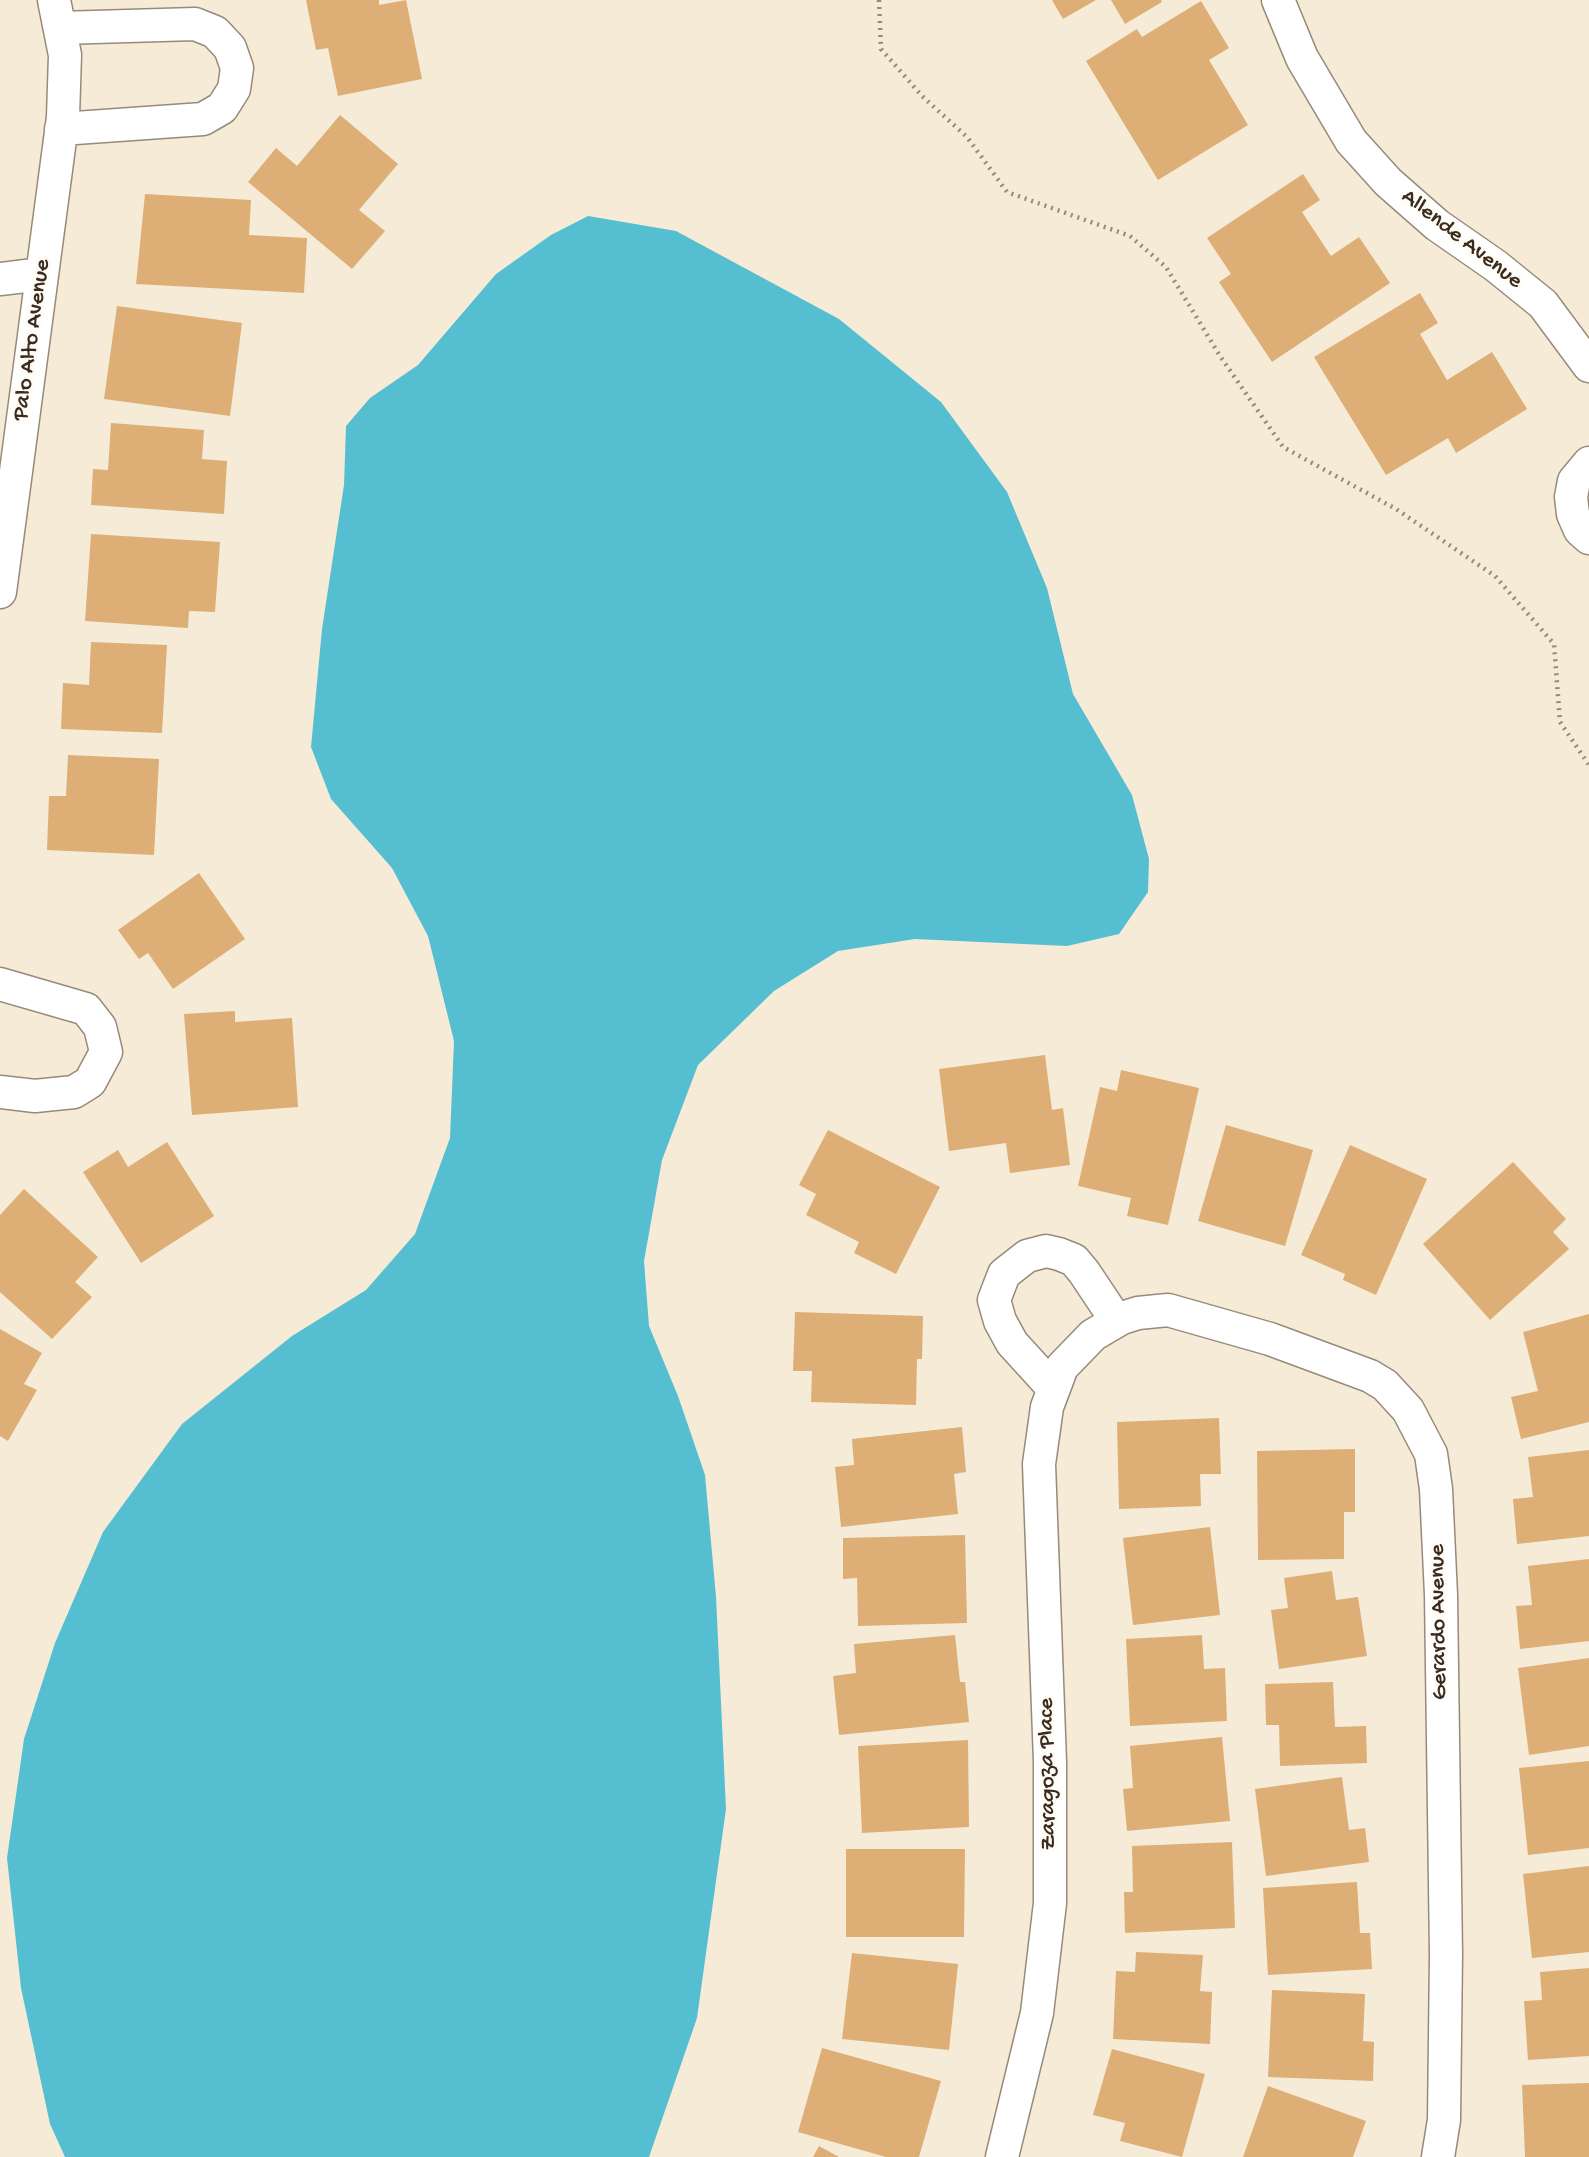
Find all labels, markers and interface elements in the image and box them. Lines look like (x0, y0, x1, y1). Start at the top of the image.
street label: Allende Avenue (1395, 184, 1527, 296)
street label: Palo Alto Avenue (8, 258, 58, 422)
street label: Gerardo Avenue (1425, 1544, 1455, 1700)
street label: Zaragoza Place (1034, 1698, 1064, 1850)

